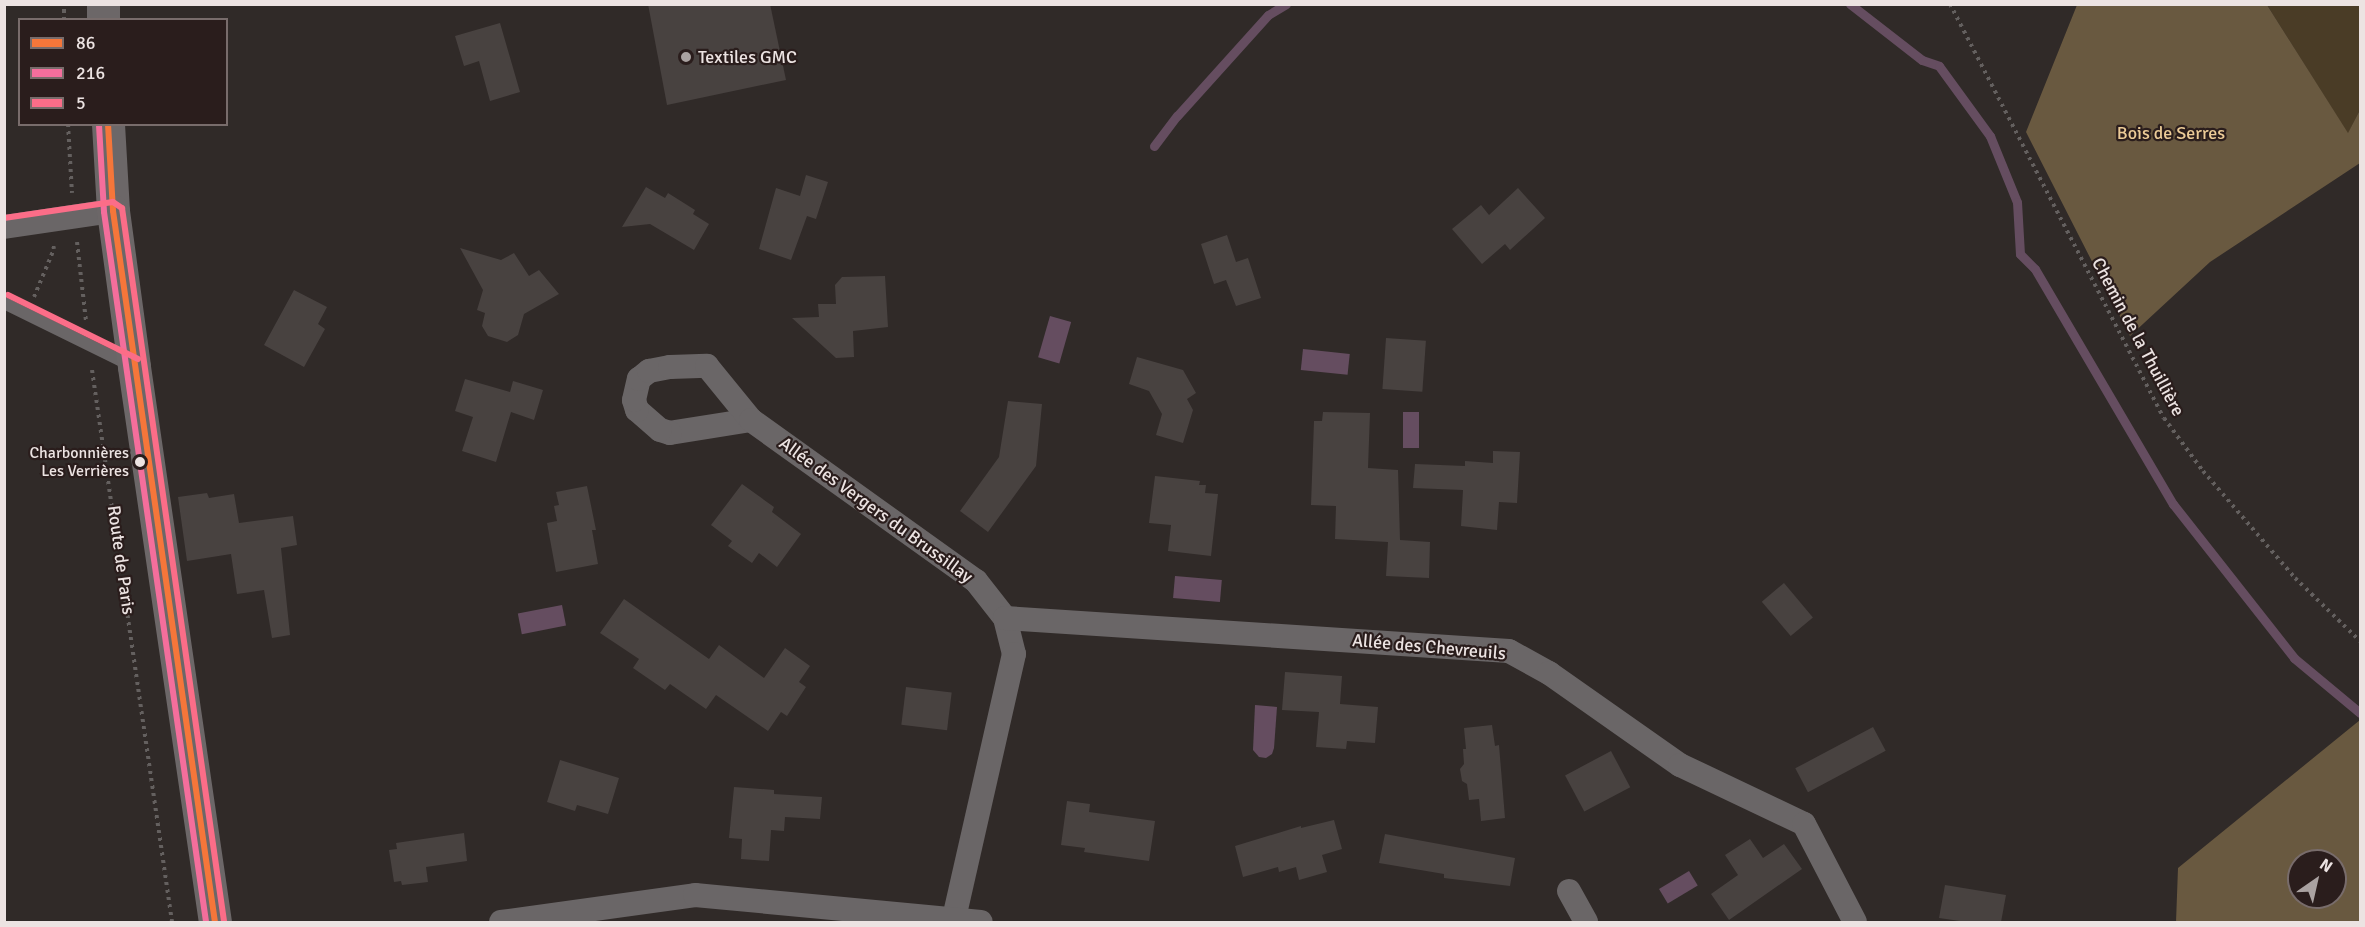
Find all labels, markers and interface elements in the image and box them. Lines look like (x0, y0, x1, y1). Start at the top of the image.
legend (18, 18, 228, 126)
text: 86 (76, 32, 95, 54)
place label: Textiles GMC (698, 46, 797, 68)
marker: Textiles GMC (679, 50, 693, 64)
text: 216 (76, 62, 105, 84)
text: 5 (76, 92, 86, 114)
park label: Bois de Serres (2117, 122, 2225, 144)
street label: Chemin de la Thuillière (2087, 254, 2189, 420)
street label: Allée des Vergers du Brussillay (775, 432, 977, 588)
place label: Charbonnières Les Verrières (29, 443, 129, 481)
marker: Charbonnières Les Verrières (134, 456, 146, 468)
street label: Route de Paris (103, 504, 139, 616)
street label: Allée des Chevreuils (1351, 630, 1507, 664)
north arrow (2287, 849, 2347, 909)
text: N (2316, 854, 2336, 877)

